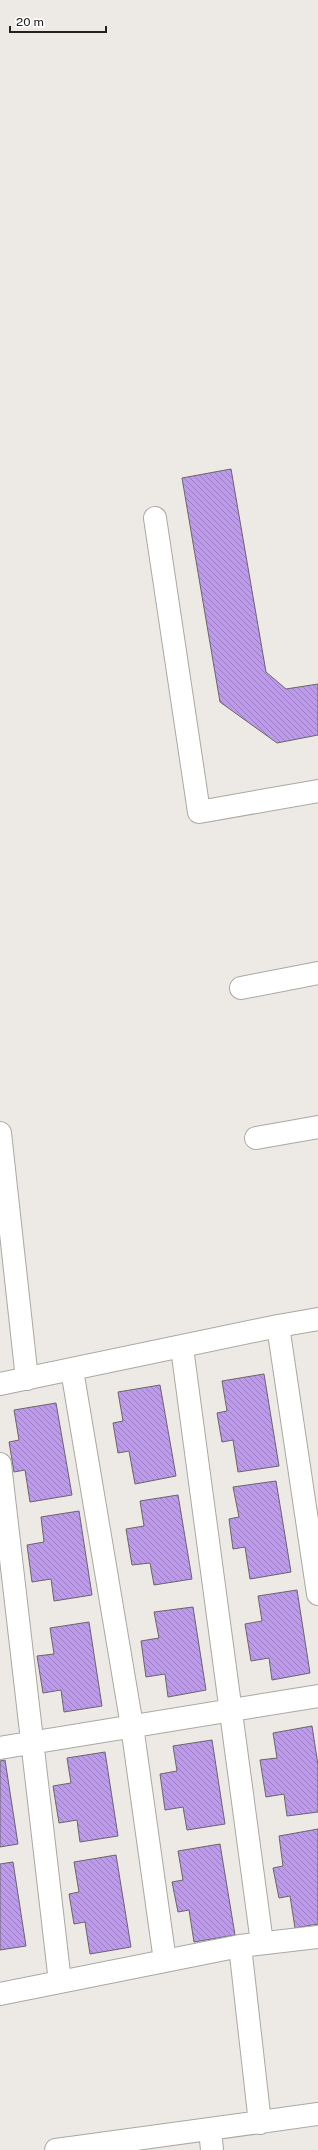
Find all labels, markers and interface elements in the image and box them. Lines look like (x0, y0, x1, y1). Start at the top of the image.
scale bar (10, 8, 106, 34)
text: 20 m (16, 15, 44, 29)

